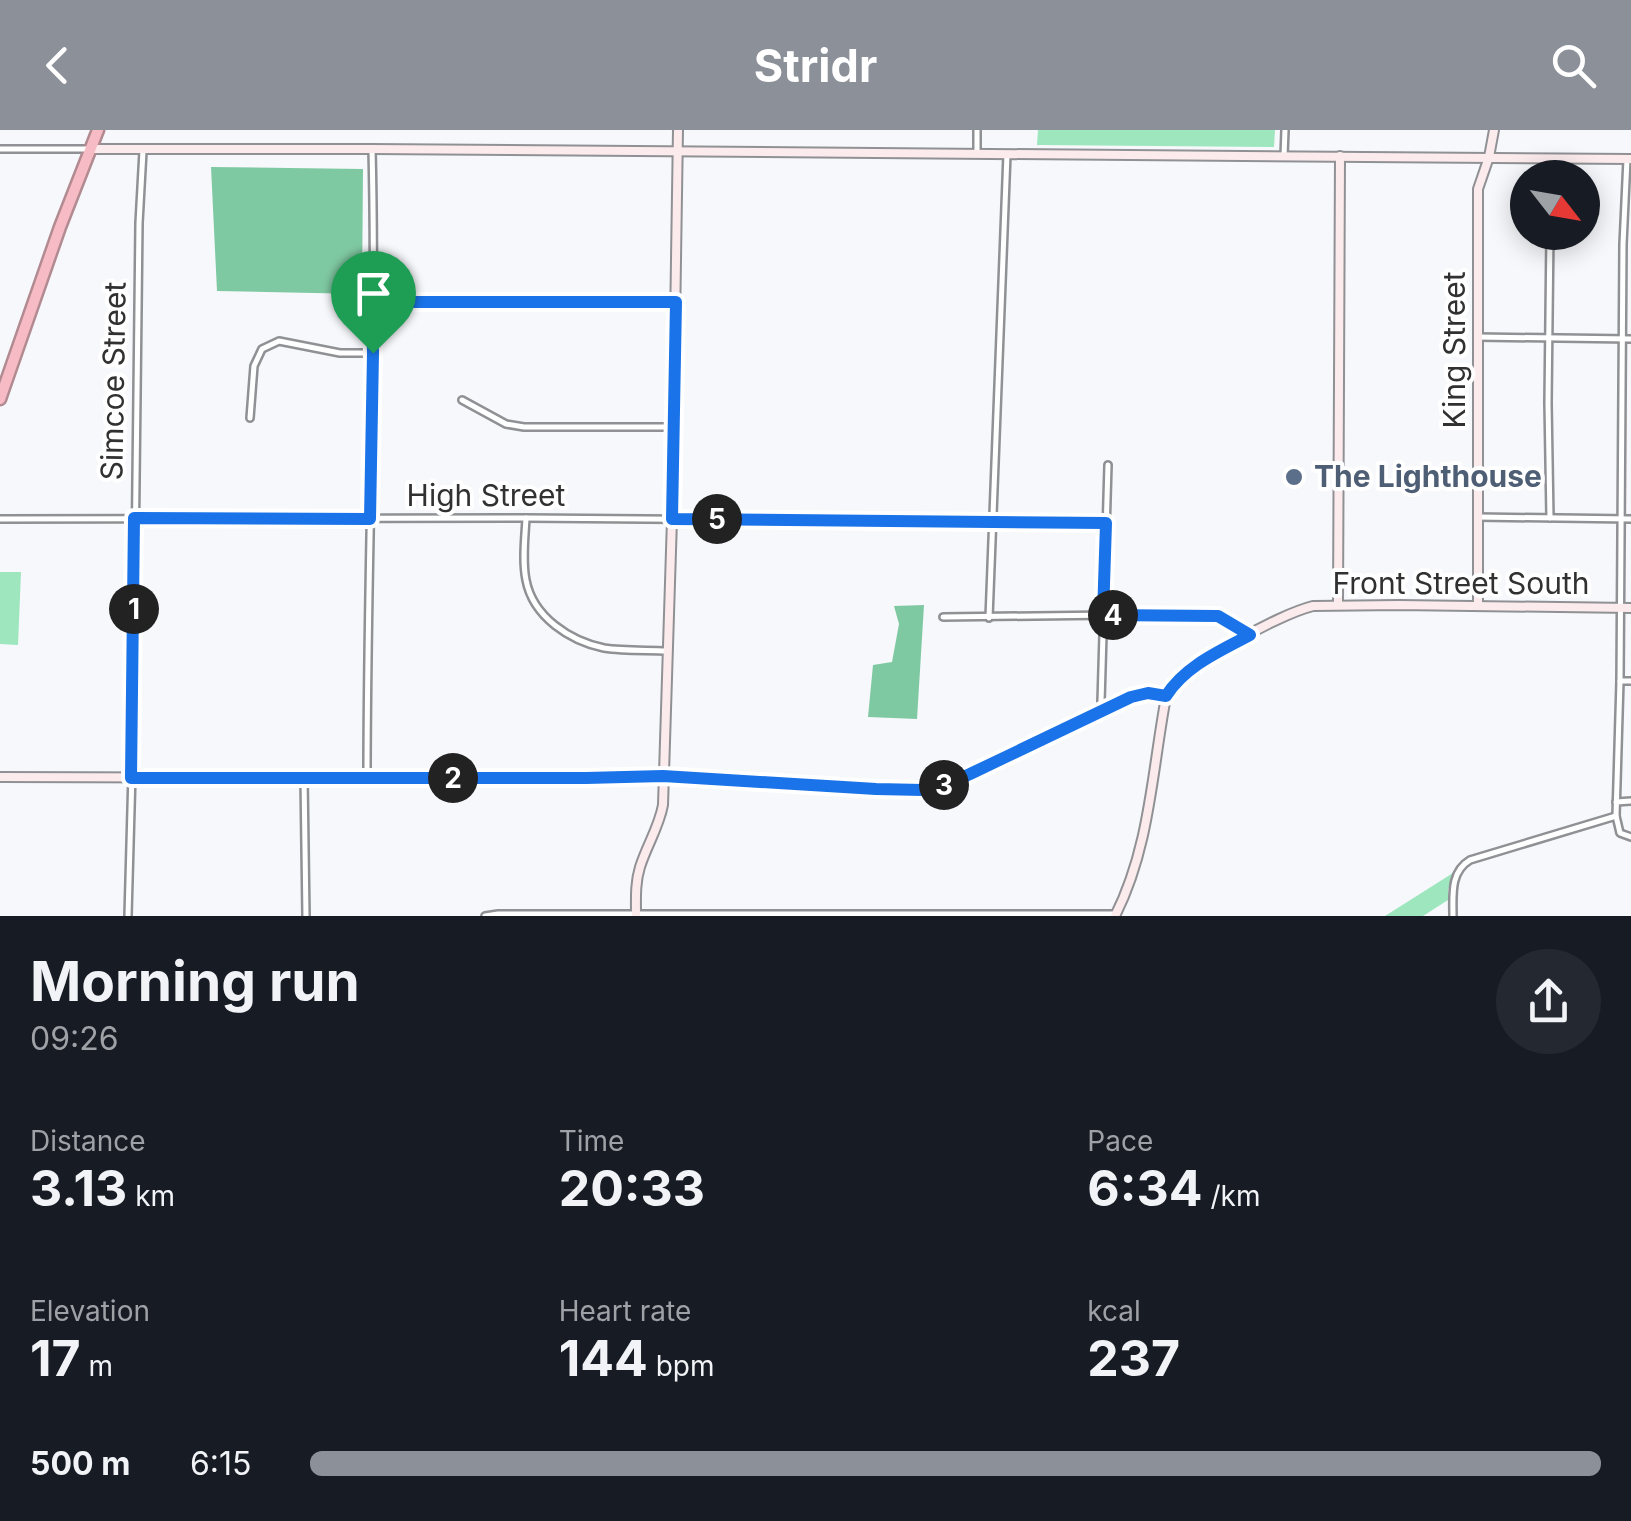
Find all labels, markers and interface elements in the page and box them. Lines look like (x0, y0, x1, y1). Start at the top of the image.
icon: back (30, 38, 85, 93)
text: Stridr (754, 38, 877, 93)
icon: search (1546, 38, 1601, 93)
north arrow (1510, 160, 1600, 250)
map controls (1510, 160, 1600, 250)
pin (331, 251, 416, 354)
icon: arrive (346, 266, 401, 321)
street label: King Street (1436, 271, 1472, 429)
street label: Simcoe Street (93, 281, 133, 481)
place label: The Lighthouse (1314, 458, 1542, 494)
marker: The Lighthouse (1283, 466, 1305, 488)
street label: High Street (407, 477, 566, 513)
pin: 5 (692, 494, 742, 544)
text: 5 (708, 502, 726, 536)
street label: Front Street South (1332, 565, 1590, 601)
pin: 1 (109, 584, 159, 634)
pin: 4 (1088, 590, 1138, 640)
text: 1 (128, 592, 140, 626)
text: 4 (1104, 598, 1122, 632)
pin: 2 (428, 753, 478, 803)
pin: 3 (919, 760, 969, 810)
text: 2 (444, 761, 462, 795)
text: 3 (935, 768, 953, 802)
text: Morning run (30, 948, 360, 1014)
button: share (1496, 949, 1601, 1054)
text: 09:26 (30, 1019, 119, 1058)
text: Distance (30, 1124, 146, 1158)
text: Time (559, 1124, 624, 1158)
text: Pace (1087, 1124, 1153, 1158)
text: 3.13 (30, 1158, 127, 1218)
text: 20:33 (559, 1158, 705, 1218)
text: 6:34 (1087, 1158, 1203, 1218)
text: km (127, 1179, 175, 1213)
text: /km (1203, 1179, 1260, 1213)
text: Elevation (30, 1294, 150, 1328)
text: Heart rate (559, 1294, 691, 1328)
text: kcal (1087, 1294, 1141, 1328)
text: 17 (30, 1328, 81, 1388)
text: 144 (559, 1328, 648, 1388)
text: 237 (1087, 1328, 1180, 1388)
text: m (81, 1349, 113, 1383)
text: bpm (648, 1349, 715, 1383)
text: 500 m (30, 1444, 130, 1483)
text: 6:15 (190, 1444, 252, 1483)

